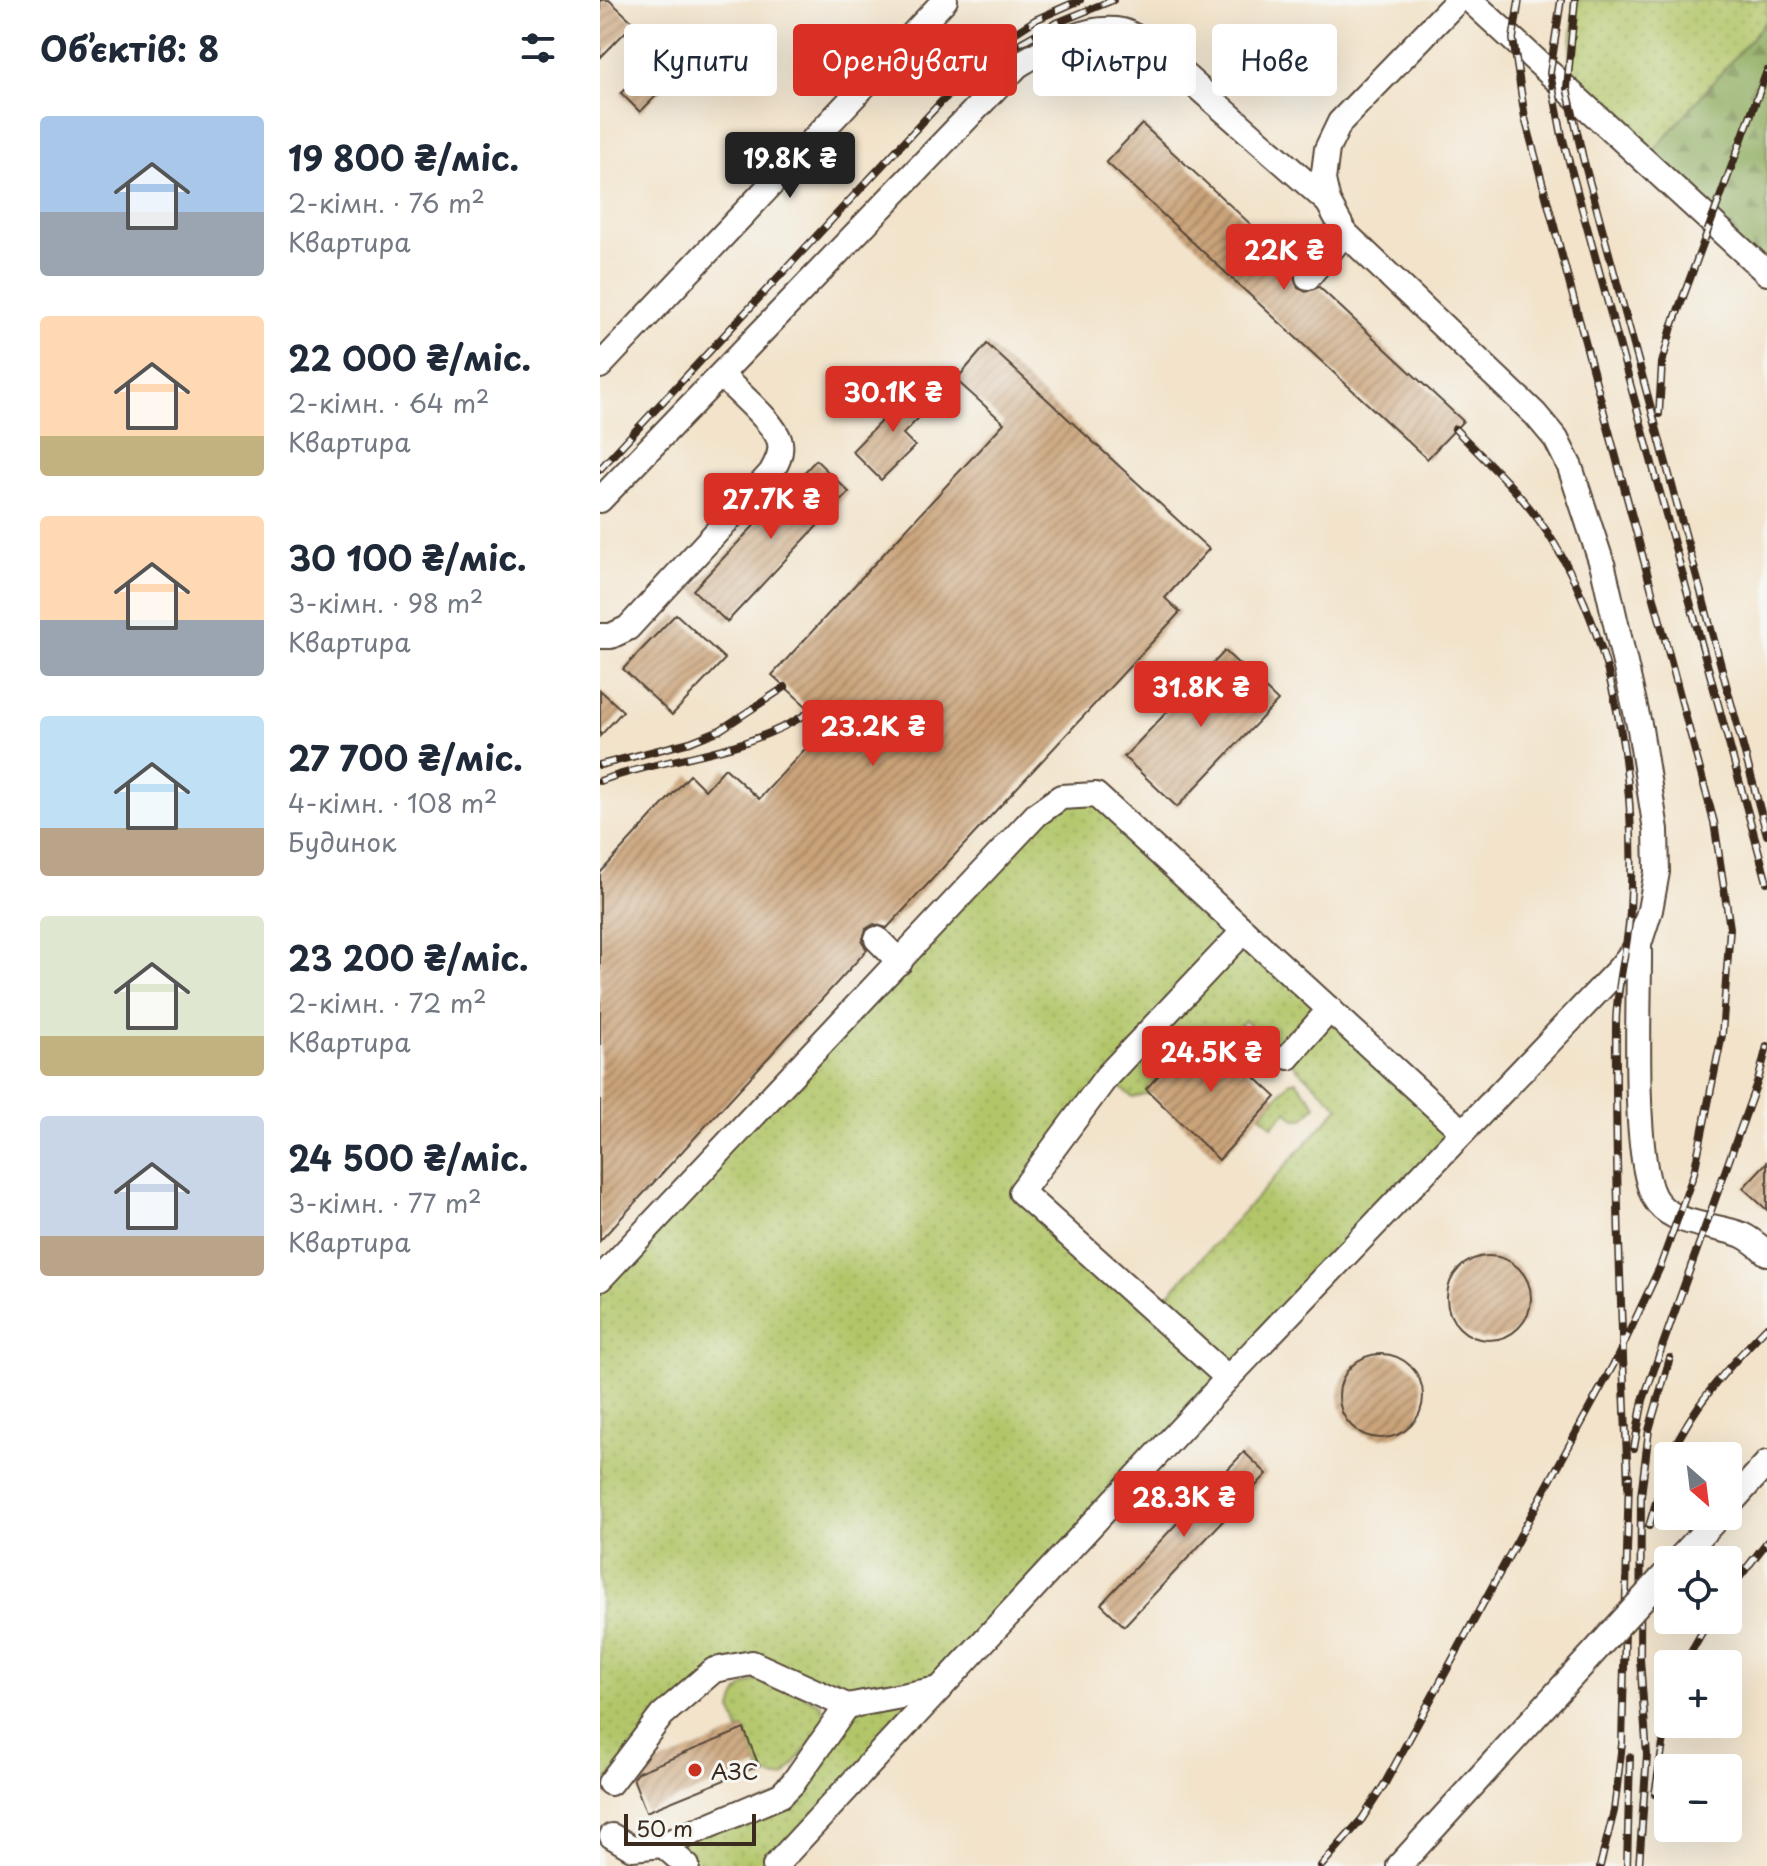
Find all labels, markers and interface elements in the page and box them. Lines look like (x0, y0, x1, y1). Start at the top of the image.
text: Об’єктів: 8 (40, 22, 219, 74)
chip: Купити (624, 24, 777, 96)
chip: Орендувати (793, 24, 1017, 96)
chip: Фільтри (1033, 24, 1196, 96)
chip: Нове (1212, 24, 1337, 96)
icon: filters (516, 26, 560, 70)
text: 19 800 ₴/міс. (288, 131, 519, 183)
pin: 19.8K ₴ (716, 132, 864, 200)
text: 19.8K ₴ (743, 138, 837, 177)
icon: home (104, 148, 200, 244)
text: 2-кімн. · 76 m² (288, 183, 485, 222)
text: Квартира (288, 222, 411, 261)
pin: 22K ₴ (1228, 224, 1340, 292)
text: 22K ₴ (1244, 230, 1324, 269)
text: 22 000 ₴/міс. (288, 331, 531, 383)
icon: home (104, 348, 200, 444)
pin: 30.1K ₴ (819, 366, 967, 434)
text: 30.1K ₴ (843, 372, 943, 411)
text: 2-кімн. · 64 m² (288, 383, 489, 422)
text: Квартира (288, 422, 411, 461)
pin: 27.7K ₴ (697, 473, 845, 541)
text: 27.7K ₴ (722, 479, 820, 518)
text: 30 100 ₴/міс. (288, 531, 527, 583)
icon: home (104, 548, 200, 644)
text: 3-кімн. · 98 m² (288, 583, 484, 622)
text: Квартира (288, 622, 411, 661)
pin: 31.8K ₴ (1127, 661, 1275, 729)
text: 31.8K ₴ (1152, 667, 1250, 706)
pin: 23.2K ₴ (799, 700, 947, 768)
text: 23.2K ₴ (820, 706, 926, 745)
text: 27 700 ₴/міс. (288, 731, 523, 783)
icon: home (104, 748, 200, 844)
text: 4-кімн. · 108 m² (288, 783, 497, 822)
text: Будинок (288, 822, 396, 861)
text: 23 200 ₴/міс. (288, 931, 529, 983)
icon: home (104, 948, 200, 1044)
text: 2-кімн. · 72 m² (288, 983, 487, 1022)
text: Квартира (288, 1022, 411, 1061)
pin: 24.5K ₴ (1137, 1026, 1285, 1094)
text: 24.5K ₴ (1160, 1032, 1262, 1071)
text: 24 500 ₴/міс. (288, 1131, 528, 1183)
icon: home (104, 1148, 200, 1244)
text: 3-кімн. · 77 m² (288, 1183, 482, 1222)
text: Квартира (288, 1222, 411, 1261)
north arrow (1654, 1442, 1742, 1530)
map controls (1654, 1442, 1742, 1842)
pin: 28.3K ₴ (1110, 1471, 1258, 1539)
text: 28.3K ₴ (1132, 1477, 1236, 1516)
button: locate (1654, 1546, 1742, 1634)
button: + (1654, 1650, 1742, 1738)
place label: АЗС (711, 1754, 759, 1787)
button: − (1654, 1754, 1742, 1842)
marker: АЗС (686, 1761, 704, 1779)
scale bar (624, 1810, 756, 1846)
text: 50 m (636, 1811, 693, 1844)

